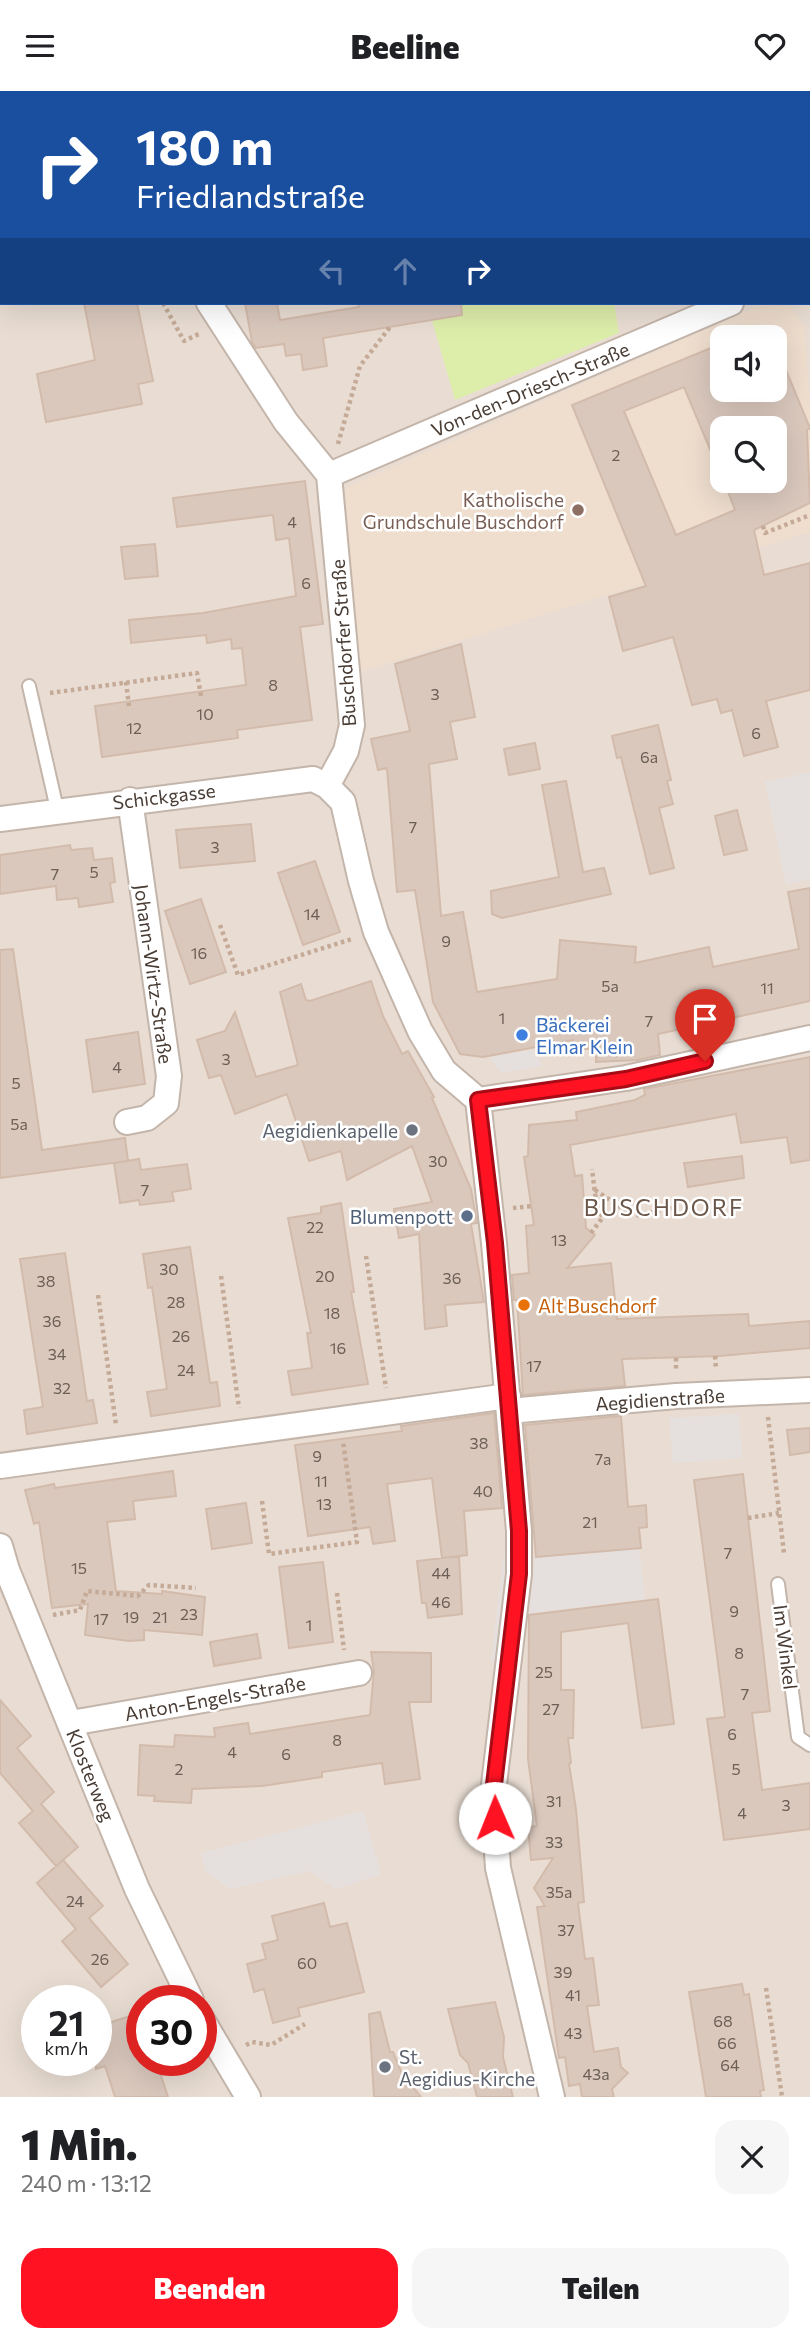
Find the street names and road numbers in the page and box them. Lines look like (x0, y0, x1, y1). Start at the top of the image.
street label: Von-den-Driesch-Straße (427, 337, 633, 441)
street label: Buschdorfer Straße (326, 559, 360, 727)
street label: Schickgasse (111, 778, 217, 814)
street label: Johann-Wirtz-Straße (130, 883, 178, 1065)
street label: Aegidienstraße (594, 1383, 726, 1415)
street label: Im Winkel (769, 1603, 803, 1691)
street label: Anton-Engels-Straße (123, 1671, 307, 1725)
street label: Klosterweg (62, 1725, 120, 1825)

